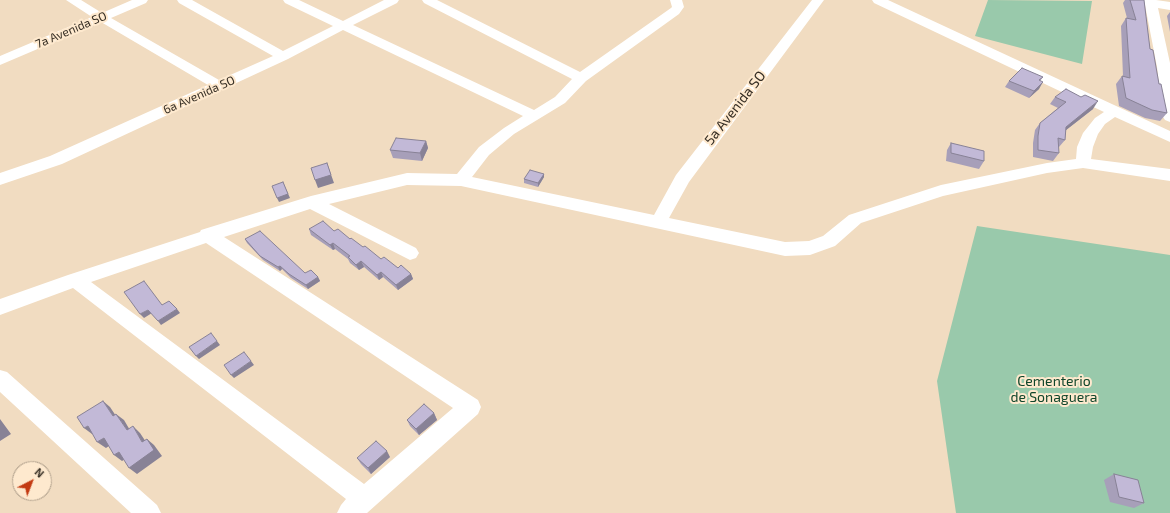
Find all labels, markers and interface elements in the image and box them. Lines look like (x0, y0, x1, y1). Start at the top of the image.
street label: 7a Avenida SO (33, 8, 109, 52)
street label: 5a Avenida SO (701, 68, 769, 148)
street label: 6a Avenida SO (161, 73, 237, 117)
park label: Cementerio de Sonaguera (1011, 373, 1097, 406)
north arrow (12, 461, 52, 501)
text: N (32, 465, 47, 480)

